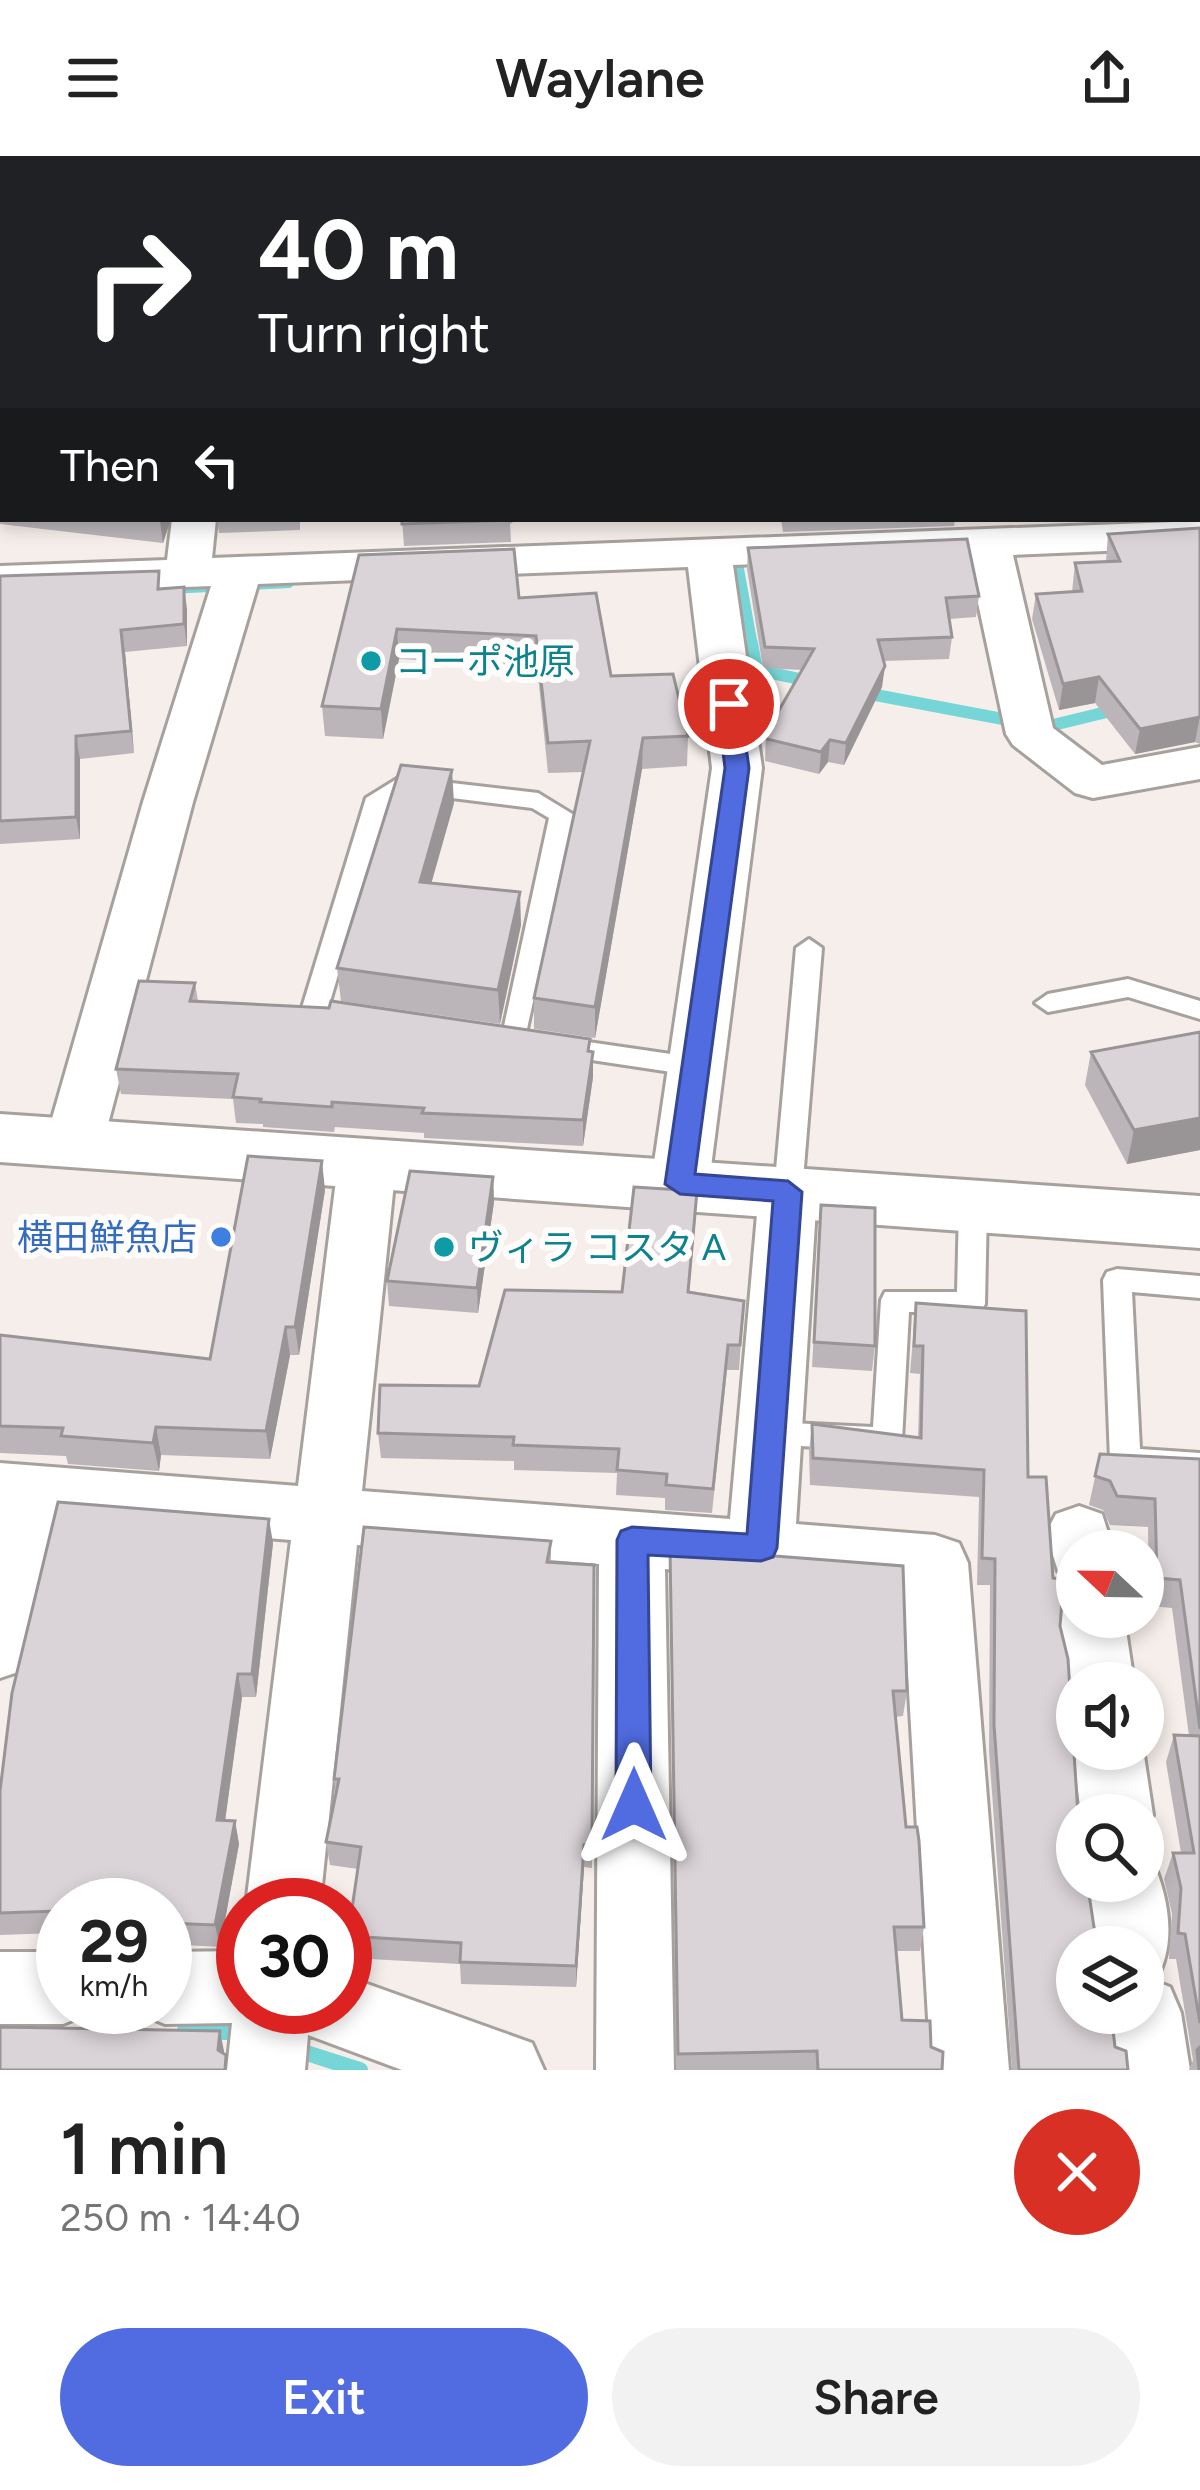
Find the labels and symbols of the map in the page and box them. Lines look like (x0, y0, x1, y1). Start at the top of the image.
place label: コーポ池原 (395, 640, 575, 683)
marker: コーポ池原 (358, 648, 384, 674)
pin (678, 653, 780, 755)
place label: 横田鮮魚店 (17, 1216, 197, 1259)
marker: 横田鮮魚店 (208, 1224, 234, 1250)
place label: ヴィラ コスタ A (468, 1226, 727, 1269)
marker: ヴィラ コスタ A (431, 1234, 457, 1260)
north arrow (1056, 1530, 1164, 1638)
position arrow (571, 1742, 697, 1868)
speed limit sign: 30 (216, 1878, 372, 2034)

